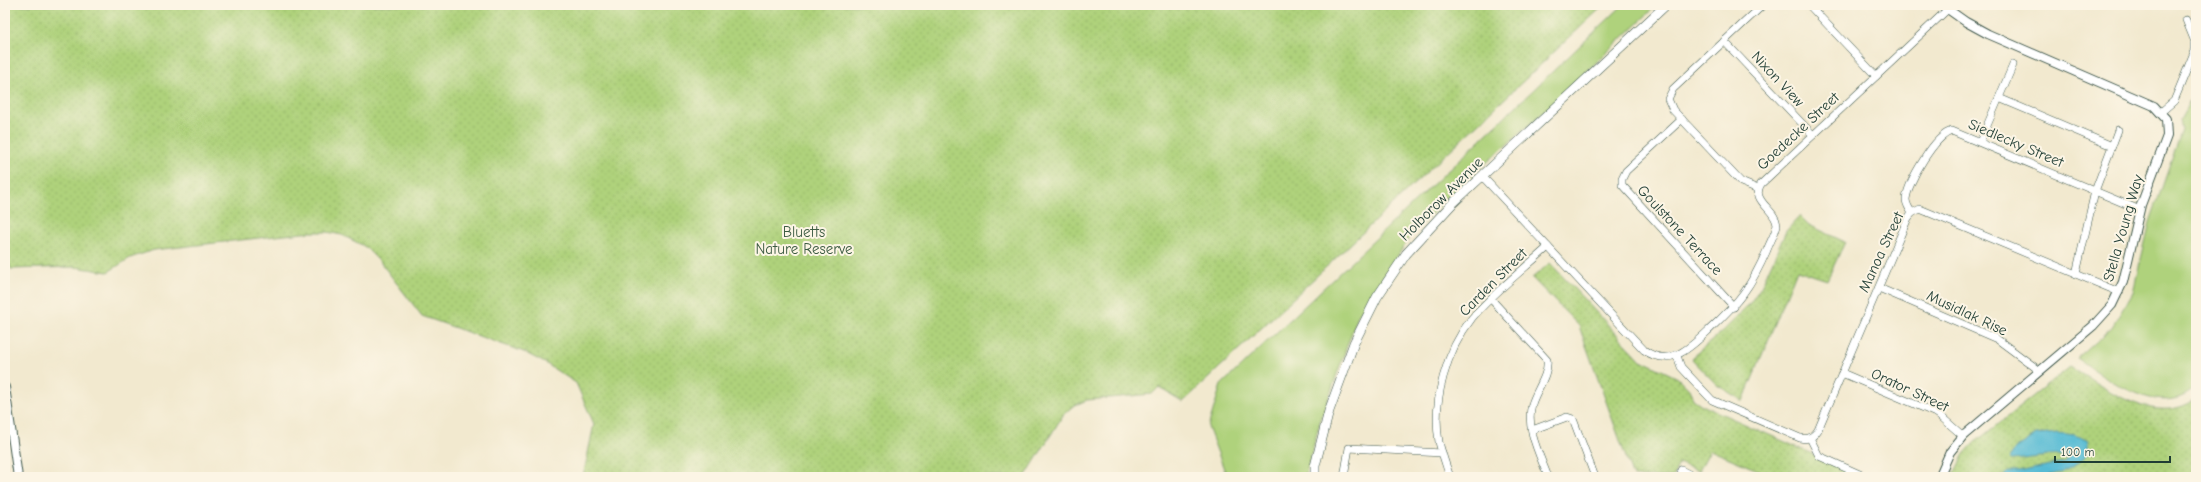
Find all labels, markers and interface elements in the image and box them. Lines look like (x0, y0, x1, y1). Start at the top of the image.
street label: Nixon View (1748, 48, 1808, 110)
street label: Goedecke Street (1753, 88, 1843, 174)
street label: Siedlecky Street (1966, 115, 2067, 171)
street label: Holborow Avenue (1395, 153, 1487, 245)
street label: Stella Young Way (2099, 172, 2147, 283)
street label: Goulstone Terrace (1634, 181, 1727, 279)
street label: Manoa Street (1854, 208, 1908, 295)
park label: Bluetts Nature Reserve (755, 223, 853, 258)
street label: Carden Street (1455, 244, 1531, 320)
street label: Musidlak Rise (1924, 286, 2011, 340)
street label: Orator Street (1868, 364, 1952, 416)
scale bar (2055, 438, 2170, 464)
text: 100 m (2061, 445, 2094, 459)

